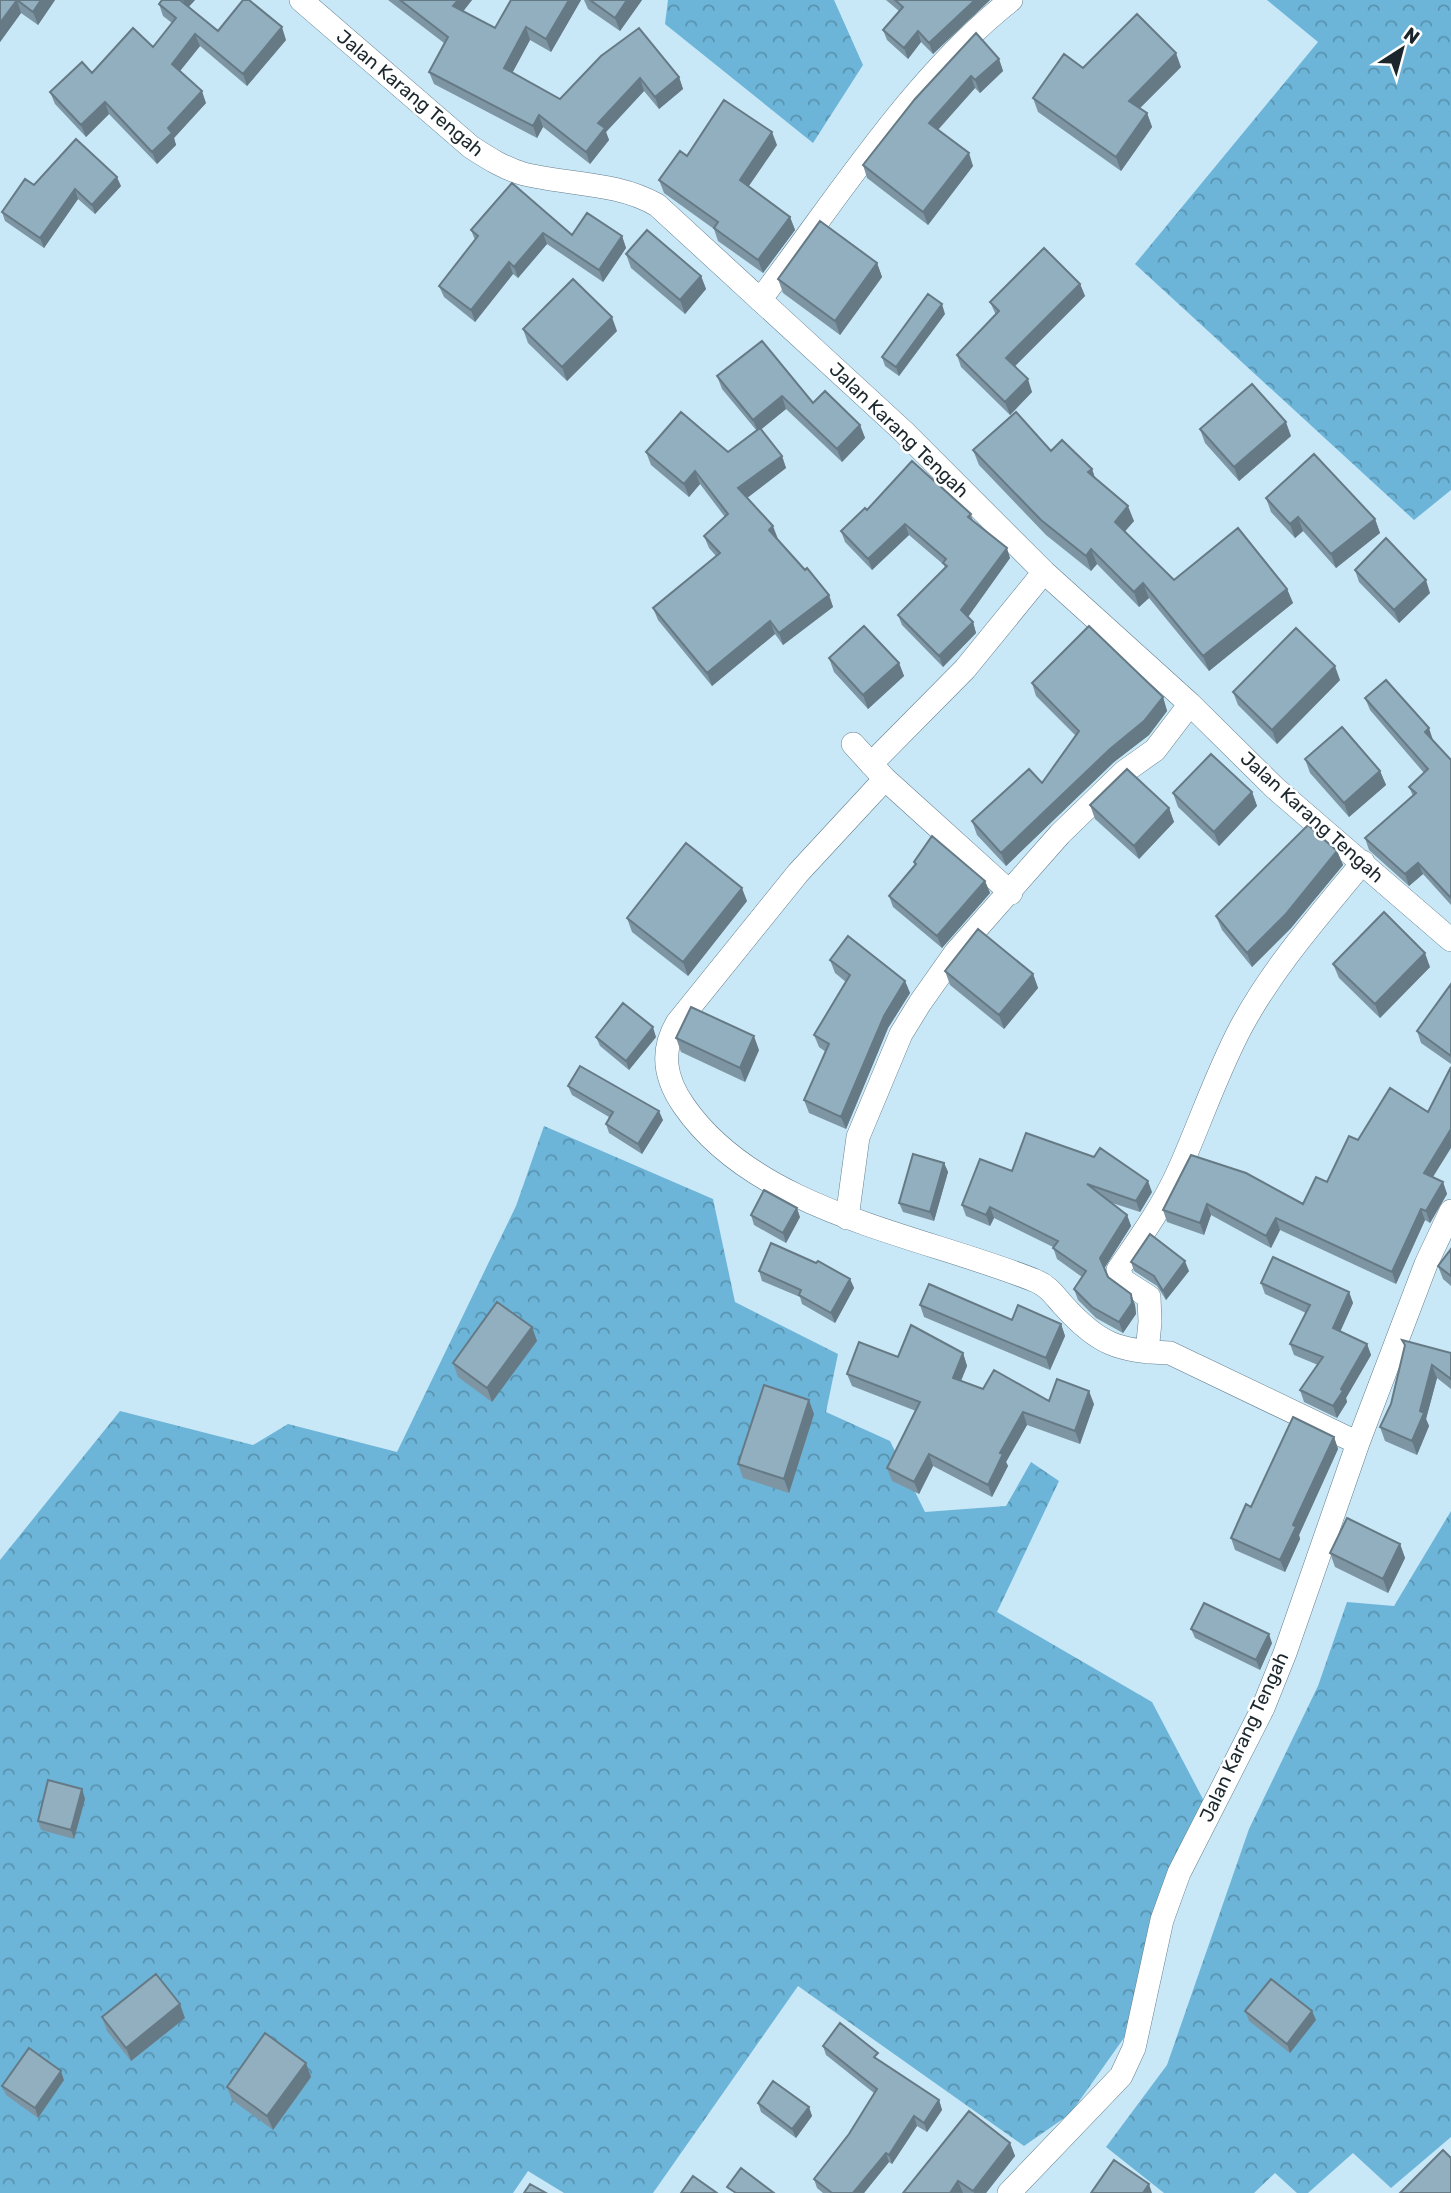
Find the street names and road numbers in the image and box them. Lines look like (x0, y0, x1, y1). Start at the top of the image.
street label: Jalan Karang Tengah (332, 25, 488, 161)
street label: Jalan Karang Tengah (825, 358, 973, 502)
street label: Jalan Karang Tengah (1236, 747, 1388, 887)
street label: Jalan Karang Tengah (1195, 1648, 1293, 1826)

